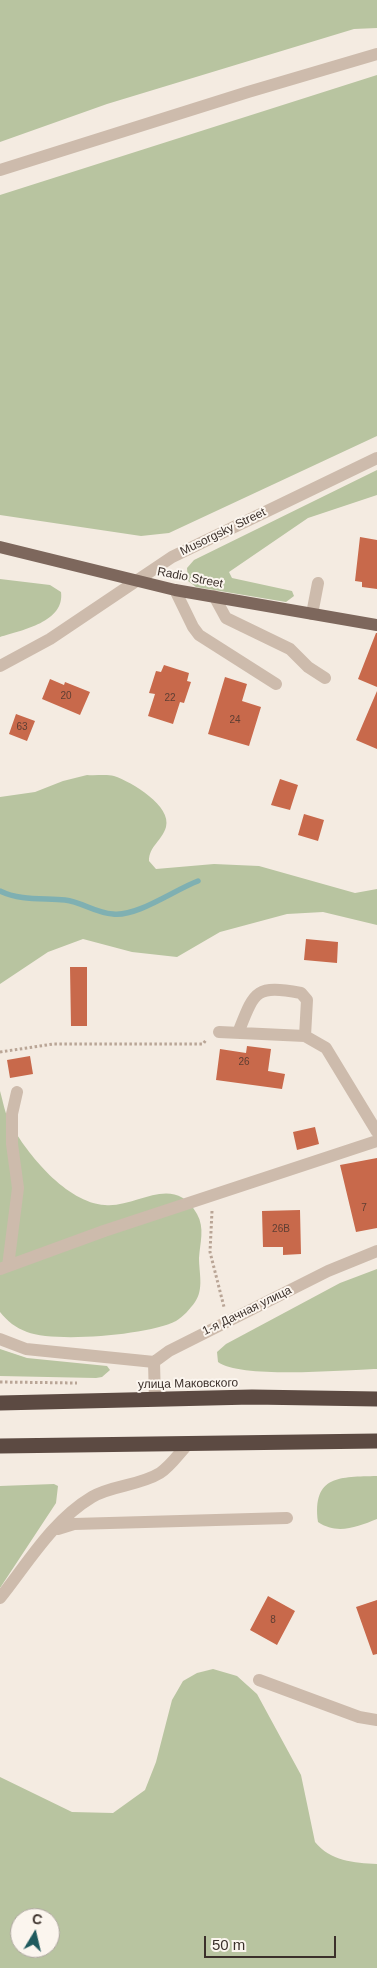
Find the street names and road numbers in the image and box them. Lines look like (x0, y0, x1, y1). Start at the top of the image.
street label: Musorgsky Street (178, 505, 268, 559)
street label: Radio Street (156, 565, 224, 591)
street label: 1-я Дачная улица (200, 1283, 294, 1339)
street label: улица Маковского (138, 1376, 238, 1392)

